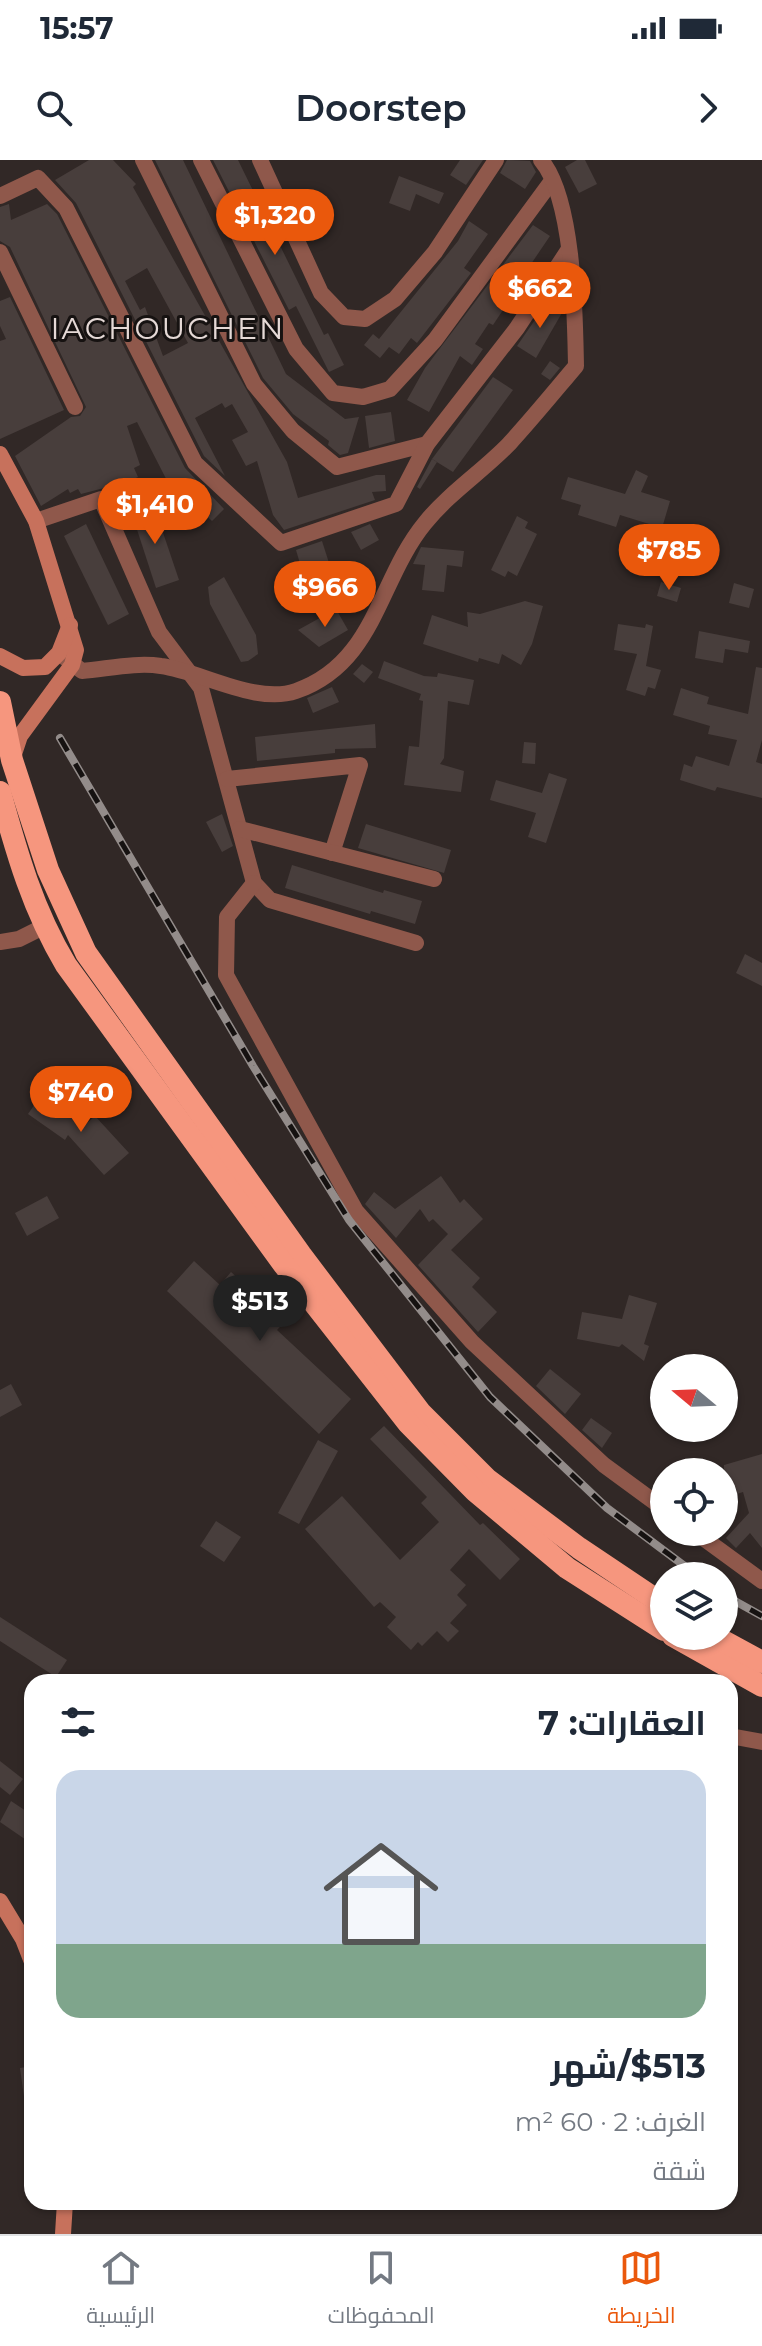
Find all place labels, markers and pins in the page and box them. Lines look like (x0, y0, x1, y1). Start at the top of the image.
pin: $1,320 (210, 189, 340, 257)
pin: $662 (493, 262, 587, 330)
pin: $1,410 (90, 478, 220, 546)
pin: $785 (622, 524, 716, 592)
pin: $966 (278, 561, 372, 629)
pin: $740 (34, 1066, 128, 1134)
pin: $513 (213, 1275, 307, 1343)

